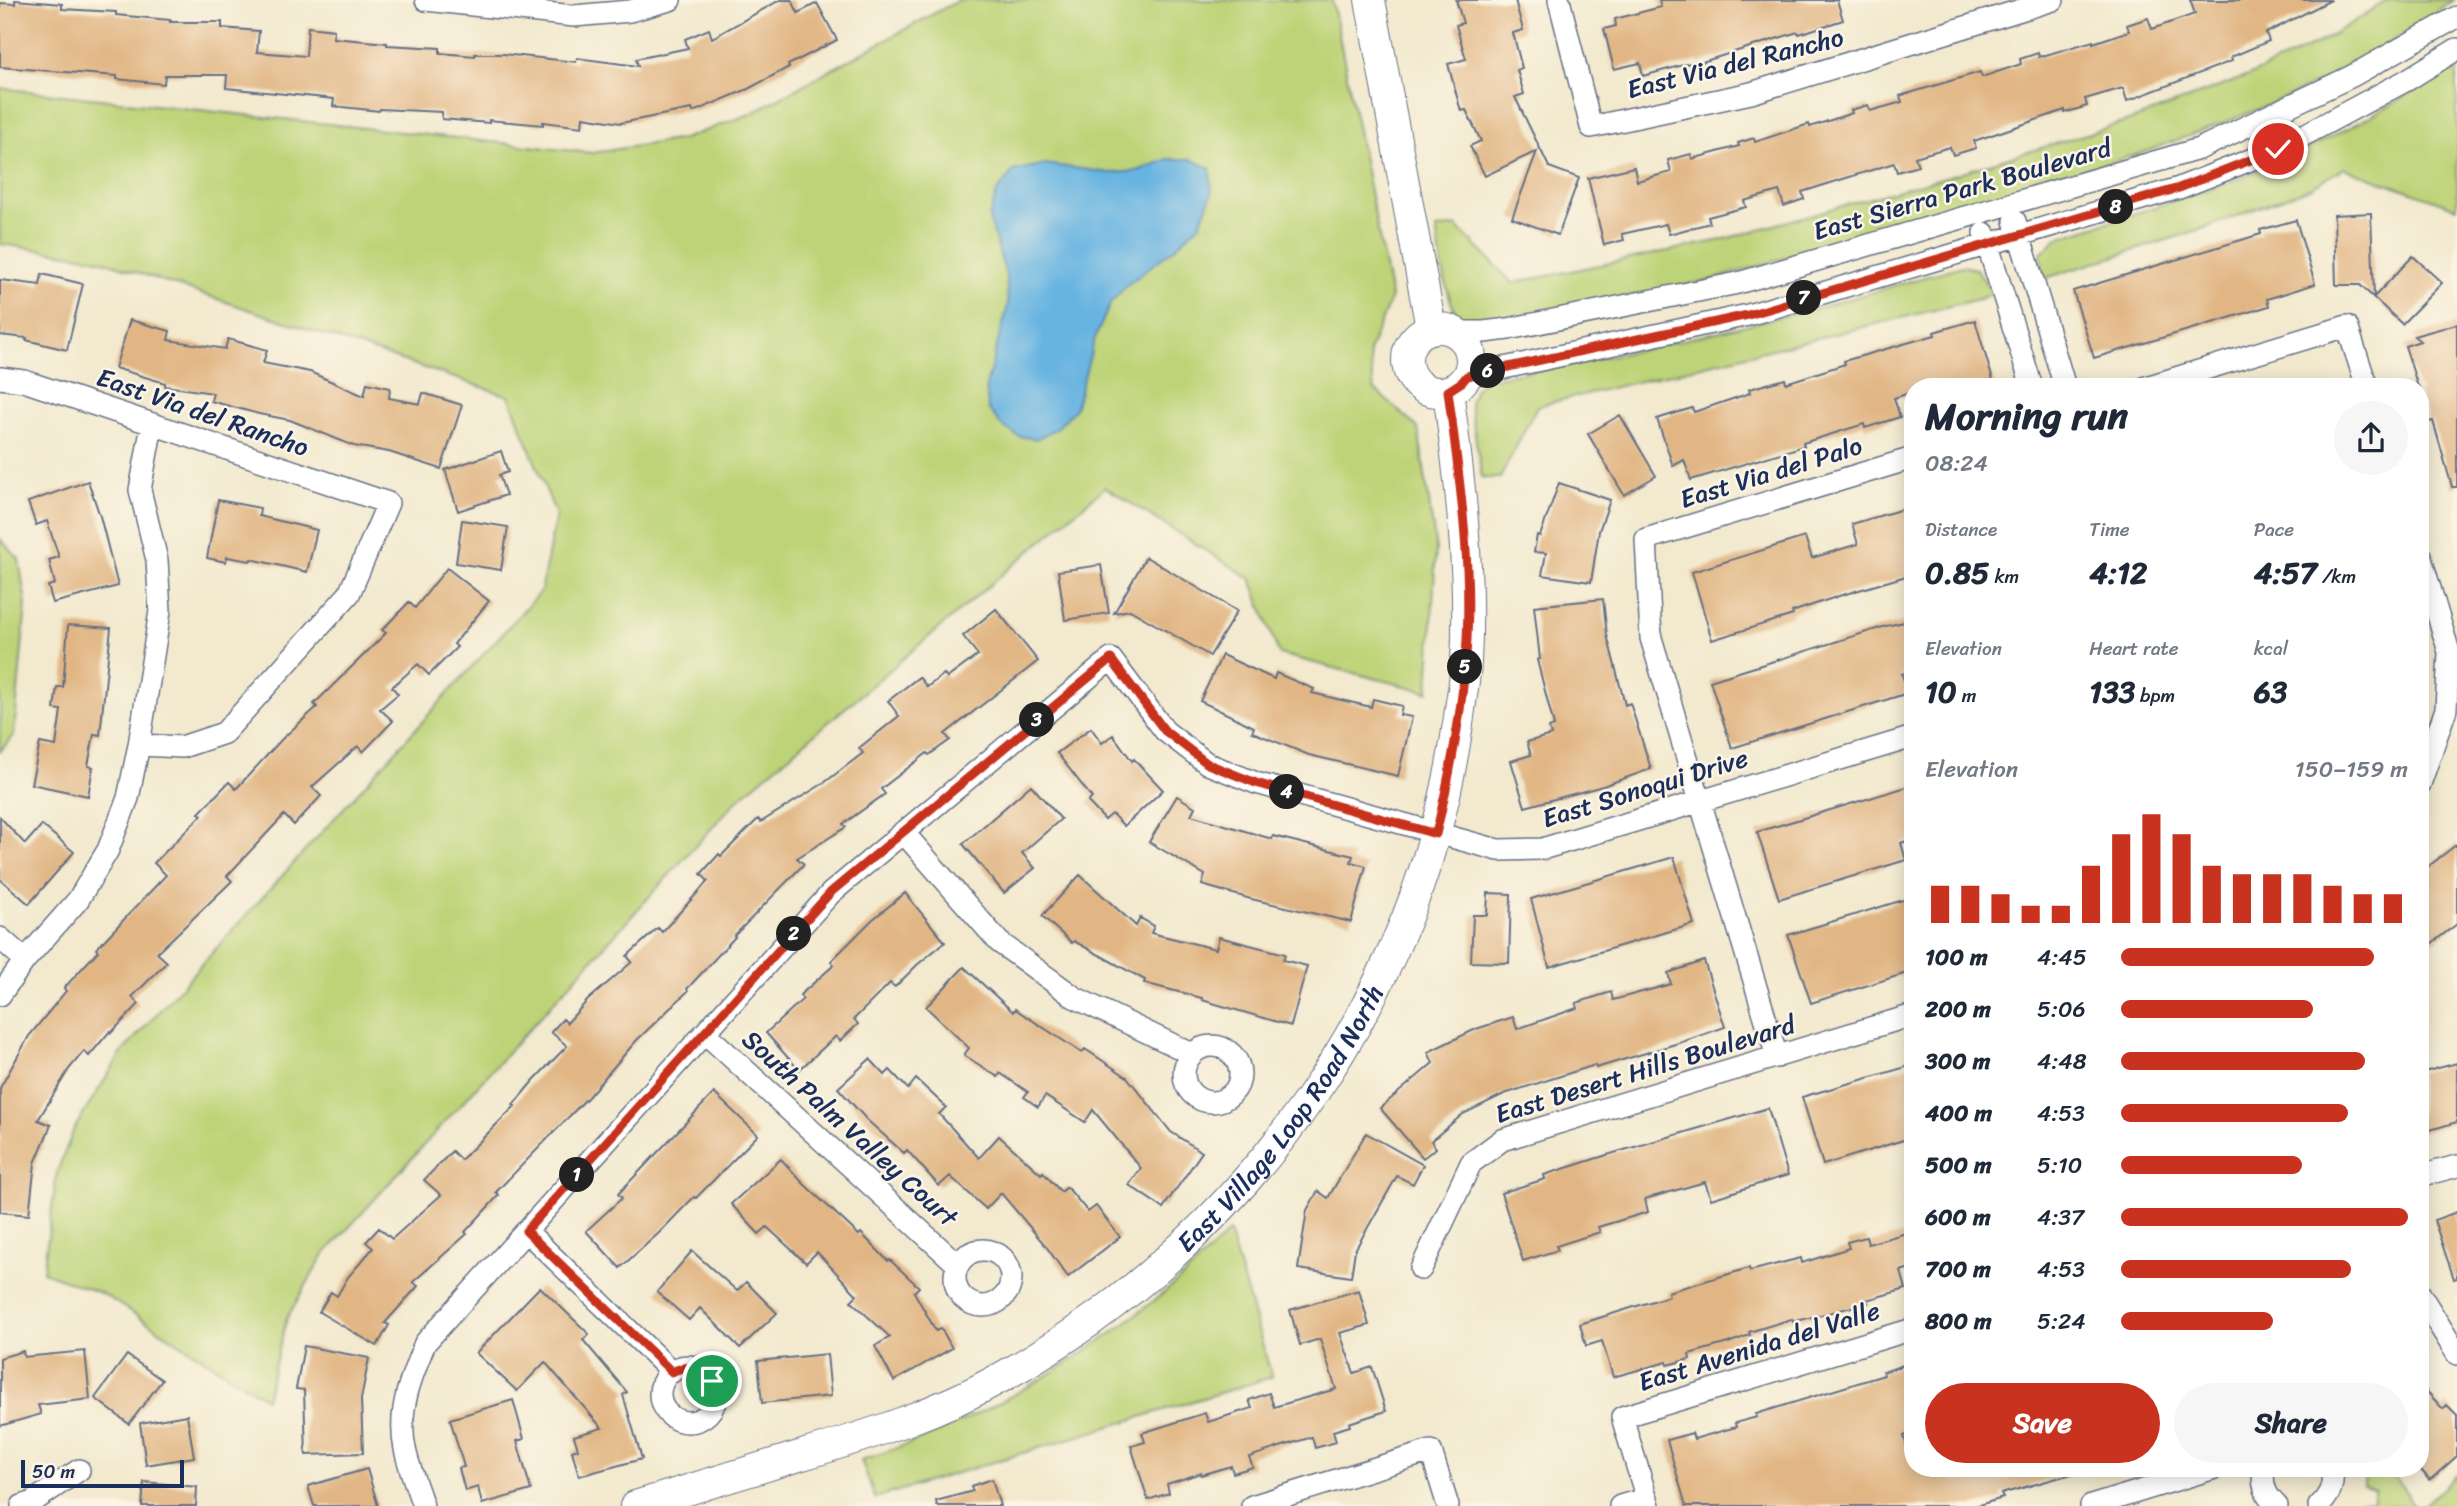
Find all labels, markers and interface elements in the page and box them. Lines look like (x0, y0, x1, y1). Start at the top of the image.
street label: East Via del Rancho (1622, 14, 1848, 112)
pin (2248, 119, 2308, 179)
street label: East Sierra Park Boulevard (1807, 124, 2119, 254)
icon: check (2259, 130, 2297, 168)
pin: 8 (2098, 190, 2134, 224)
text: 8 (2110, 190, 2121, 223)
pin: 7 (1786, 280, 1822, 316)
text: 7 (1798, 281, 1809, 314)
street label: East Via del Rancho (91, 354, 316, 470)
pin: 6 (1470, 354, 1506, 388)
text: 6 (1482, 354, 1493, 387)
text: Morning run (1925, 383, 2128, 450)
button: share (2334, 401, 2408, 475)
street label: East Via del Palo (1674, 422, 1868, 522)
text: 08:24 (1925, 443, 1988, 484)
text: Distance (1925, 513, 1997, 546)
text: Time (2089, 513, 2130, 546)
text: Pace (2254, 513, 2294, 546)
text: 0.85 (1925, 546, 1989, 600)
text: 4:12 (2089, 546, 2147, 600)
text: 4:57 (2254, 546, 2317, 600)
text: km (1989, 560, 2019, 593)
text: /km (2317, 560, 2356, 593)
text: Elevation (1925, 632, 2002, 665)
text: Heart rate (2089, 632, 2179, 665)
text: kcal (2254, 632, 2288, 665)
pin: 5 (1448, 650, 1482, 684)
text: 5 (1459, 650, 1470, 683)
text: 10 (1925, 665, 1957, 719)
text: 133 (2089, 665, 2135, 719)
text: 63 (2254, 665, 2287, 719)
text: m (1957, 679, 1976, 712)
text: bpm (2135, 679, 2175, 712)
pin: 3 (1020, 702, 1054, 738)
text: 3 (1031, 703, 1042, 736)
street label: East Sonoqui Drive (1536, 735, 1754, 841)
text: Elevation (1925, 749, 2018, 790)
text: 150–159 m (2295, 749, 2408, 790)
pin: 4 (1270, 774, 1304, 810)
text: 4 (1281, 775, 1292, 808)
pin: 2 (776, 916, 812, 951)
text: 2 (788, 917, 799, 950)
text: 100 m (1925, 937, 1988, 978)
text: 4:45 (2037, 937, 2087, 978)
street label: East Village Loop Road North (1165, 976, 1397, 1264)
text: 200 m (1925, 989, 1991, 1030)
text: 5:06 (2037, 989, 2086, 1030)
street label: East Desert Hills Boulevard (1489, 1001, 1803, 1137)
street label: South Palm Valley Court (731, 1018, 970, 1239)
text: 300 m (1925, 1041, 1990, 1082)
text: 4:48 (2037, 1041, 2087, 1082)
text: 400 m (1925, 1093, 1992, 1134)
text: 4:53 (2037, 1093, 2085, 1134)
text: 500 m (1925, 1145, 1992, 1186)
text: 5:10 (2037, 1145, 2082, 1186)
pin: 1 (560, 1158, 594, 1192)
text: 1 (572, 1158, 581, 1191)
text: 600 m (1925, 1197, 1991, 1238)
text: 4:37 (2037, 1197, 2084, 1238)
text: 700 m (1925, 1249, 1991, 1290)
text: 4:53 (2037, 1249, 2085, 1290)
street label: East Avenida del Valle (1632, 1287, 1886, 1405)
text: 800 m (1925, 1301, 1992, 1342)
text: 5:24 (2037, 1301, 2086, 1342)
pin (682, 1351, 742, 1411)
icon: arrive (693, 1362, 731, 1400)
button: Save (1925, 1383, 2160, 1463)
button: Share (2174, 1383, 2408, 1463)
text: 50 m (32, 1455, 75, 1488)
scale bar (21, 1457, 184, 1489)

